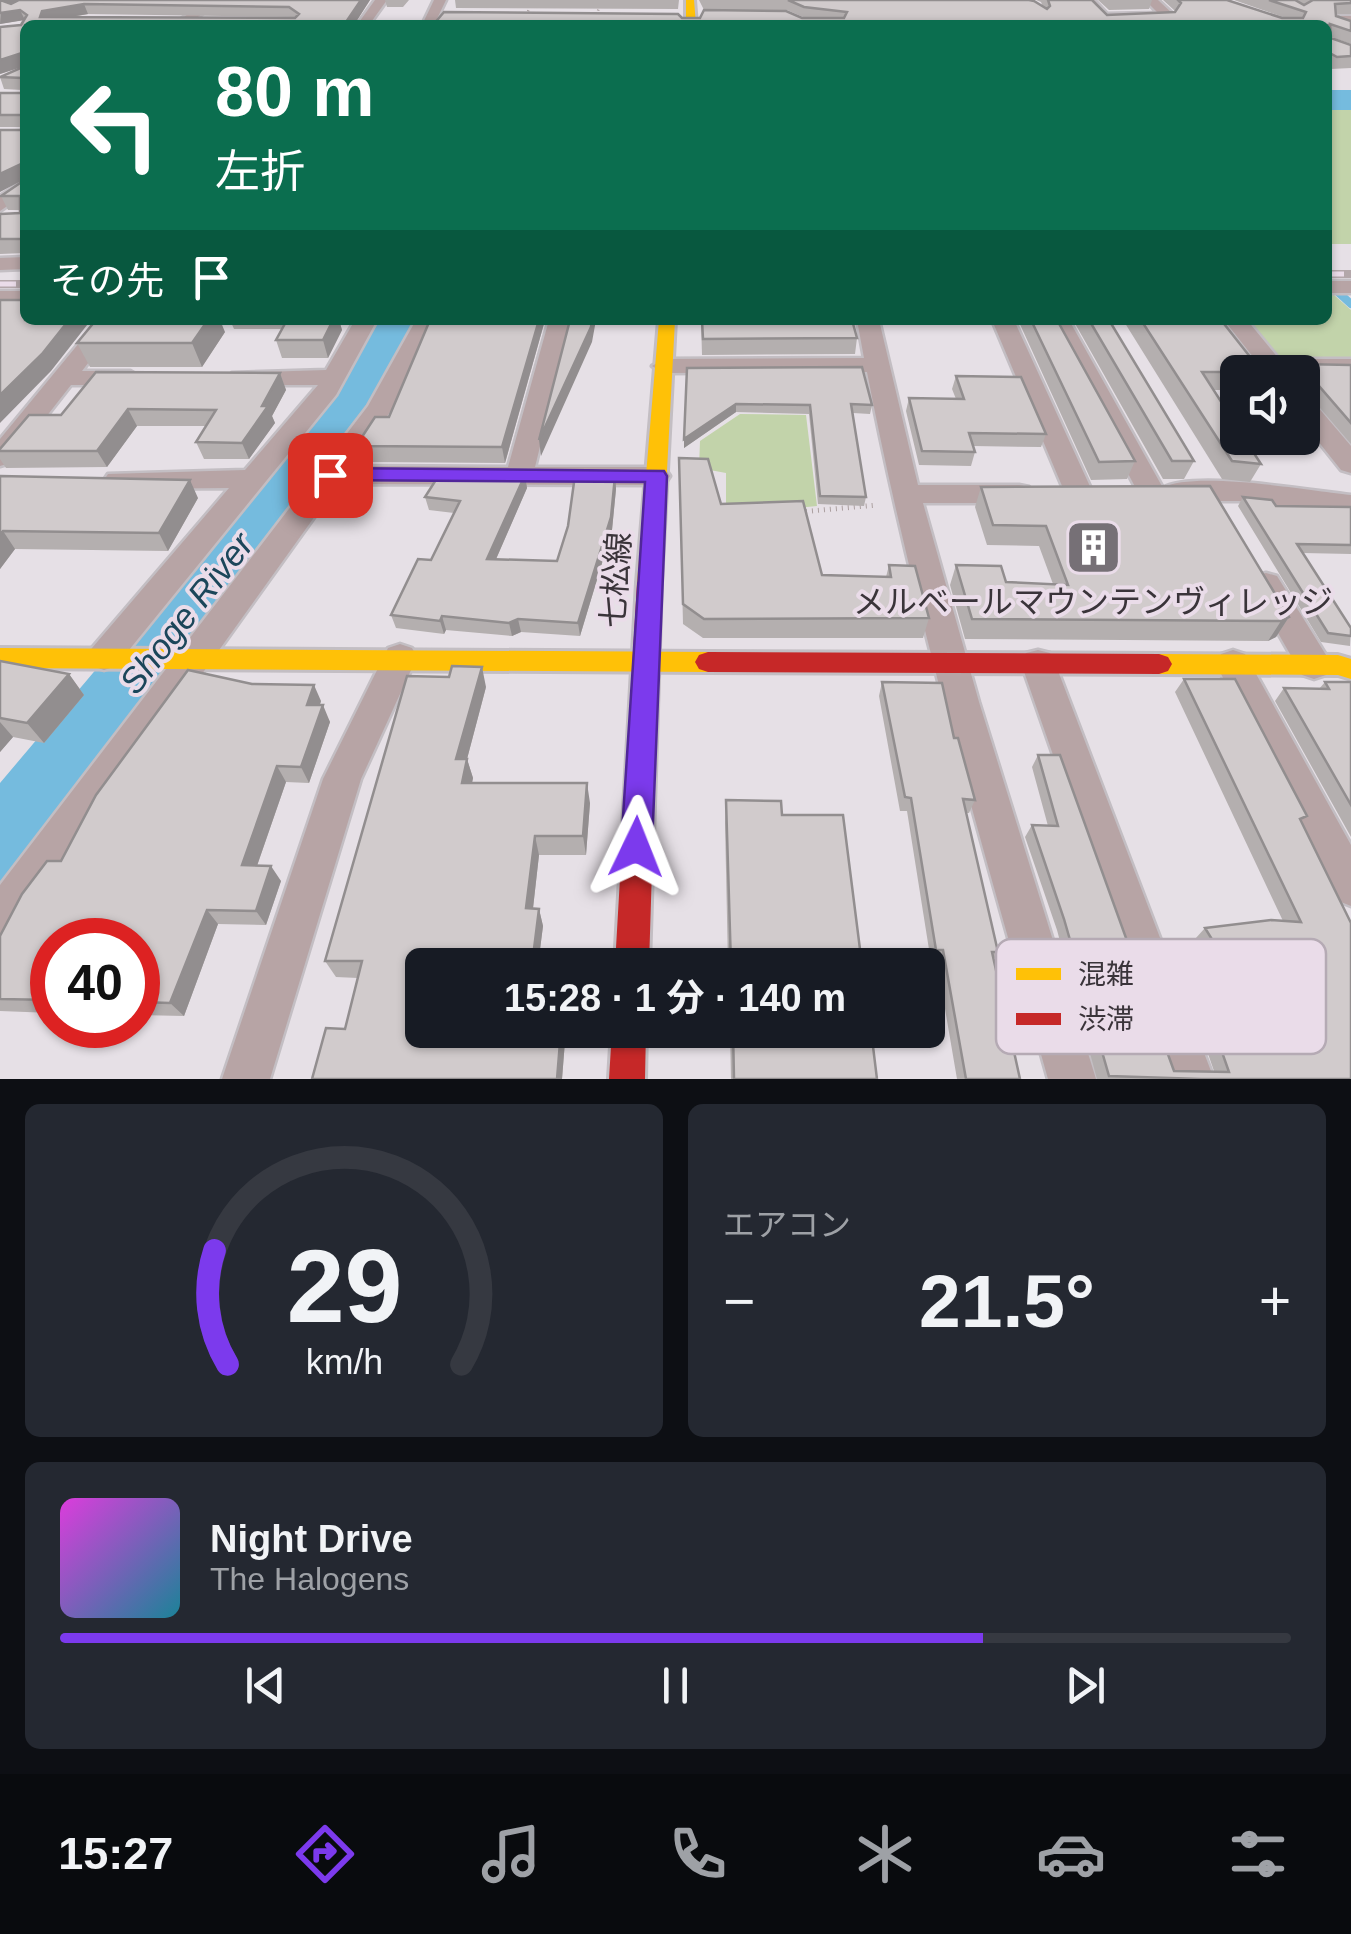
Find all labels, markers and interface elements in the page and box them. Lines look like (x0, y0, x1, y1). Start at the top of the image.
text: 80 m (215, 53, 375, 131)
icon: left (50, 60, 180, 190)
text: 左折 (215, 146, 305, 197)
icon: arrive (184, 250, 239, 305)
text: その先 (50, 260, 164, 302)
map controls (1220, 355, 1320, 455)
button: sound (1220, 355, 1320, 455)
pin (288, 433, 373, 518)
icon: arrive (303, 448, 358, 503)
building icon: メルベールマウンテンヴィレッジ (1063, 518, 1123, 578)
water label: Shoge River (111, 524, 261, 701)
street label: 七松線 (595, 531, 637, 629)
place label: メルベールマウンテンヴィレッジ (853, 584, 1333, 620)
position arrow (584, 795, 688, 899)
speed limit sign: 40 (30, 918, 160, 1048)
legend (996, 939, 1326, 1054)
text: 混雑 (1078, 959, 1134, 990)
text: 15:28 · 1 分 · 140 m (504, 977, 846, 1019)
text: 渋滞 (1078, 1004, 1134, 1035)
text: エアコン (723, 1207, 851, 1243)
text: 29 (286, 1228, 402, 1344)
text: 21.5° (919, 1259, 1095, 1343)
text: − (723, 1270, 755, 1332)
text: + (1259, 1270, 1291, 1332)
text: km/h (305, 1342, 383, 1382)
text: Night Drive (210, 1518, 413, 1560)
text: The Halogens (210, 1561, 409, 1597)
icon: previous (238, 1658, 293, 1713)
icon: pause (648, 1658, 703, 1713)
icon: next (1058, 1658, 1113, 1713)
icon: directions (290, 1819, 360, 1889)
icon: music (476, 1819, 546, 1889)
icon: phone (663, 1819, 733, 1889)
icon: climate (850, 1819, 920, 1889)
icon: car (1036, 1819, 1106, 1889)
icon: filters (1223, 1819, 1293, 1889)
text: 15:27 (58, 1828, 173, 1879)

